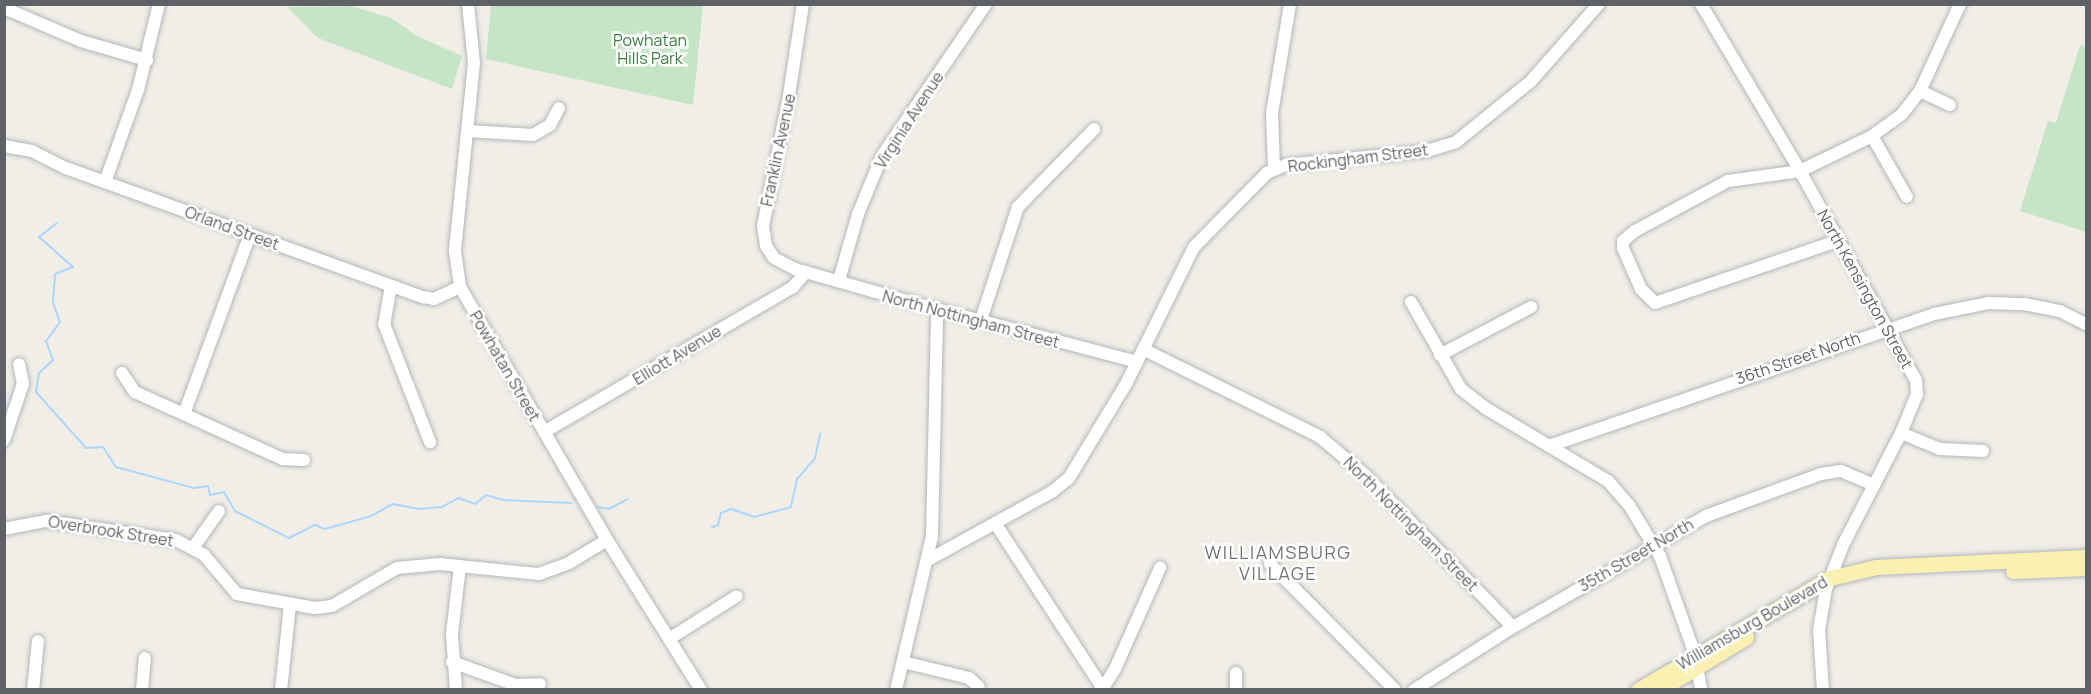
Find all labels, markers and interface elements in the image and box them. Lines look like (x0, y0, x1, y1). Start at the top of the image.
park label: Powhatan Hills Park (613, 30, 687, 68)
street label: Virginia Avenue (870, 68, 948, 172)
street label: Franklin Avenue (757, 92, 799, 208)
street label: Rockingham Street (1287, 140, 1429, 176)
street label: Orland Street (182, 202, 282, 254)
street label: North Kensington Street (1813, 206, 1917, 372)
street label: North Nottingham Street (880, 286, 1062, 352)
street label: Powhatan Street (466, 307, 544, 425)
street label: Elliott Avenue (629, 321, 725, 389)
street label: 36th Street North (1733, 328, 1863, 388)
street label: North Nottingham Street (1340, 453, 1482, 595)
street label: Overbrook Street (47, 512, 175, 550)
street label: 35th Street North (1575, 514, 1697, 596)
district label: WILLIAMSBURG VILLAGE (1205, 542, 1351, 584)
street label: Williamsburg Boulevard (1673, 572, 1831, 674)

